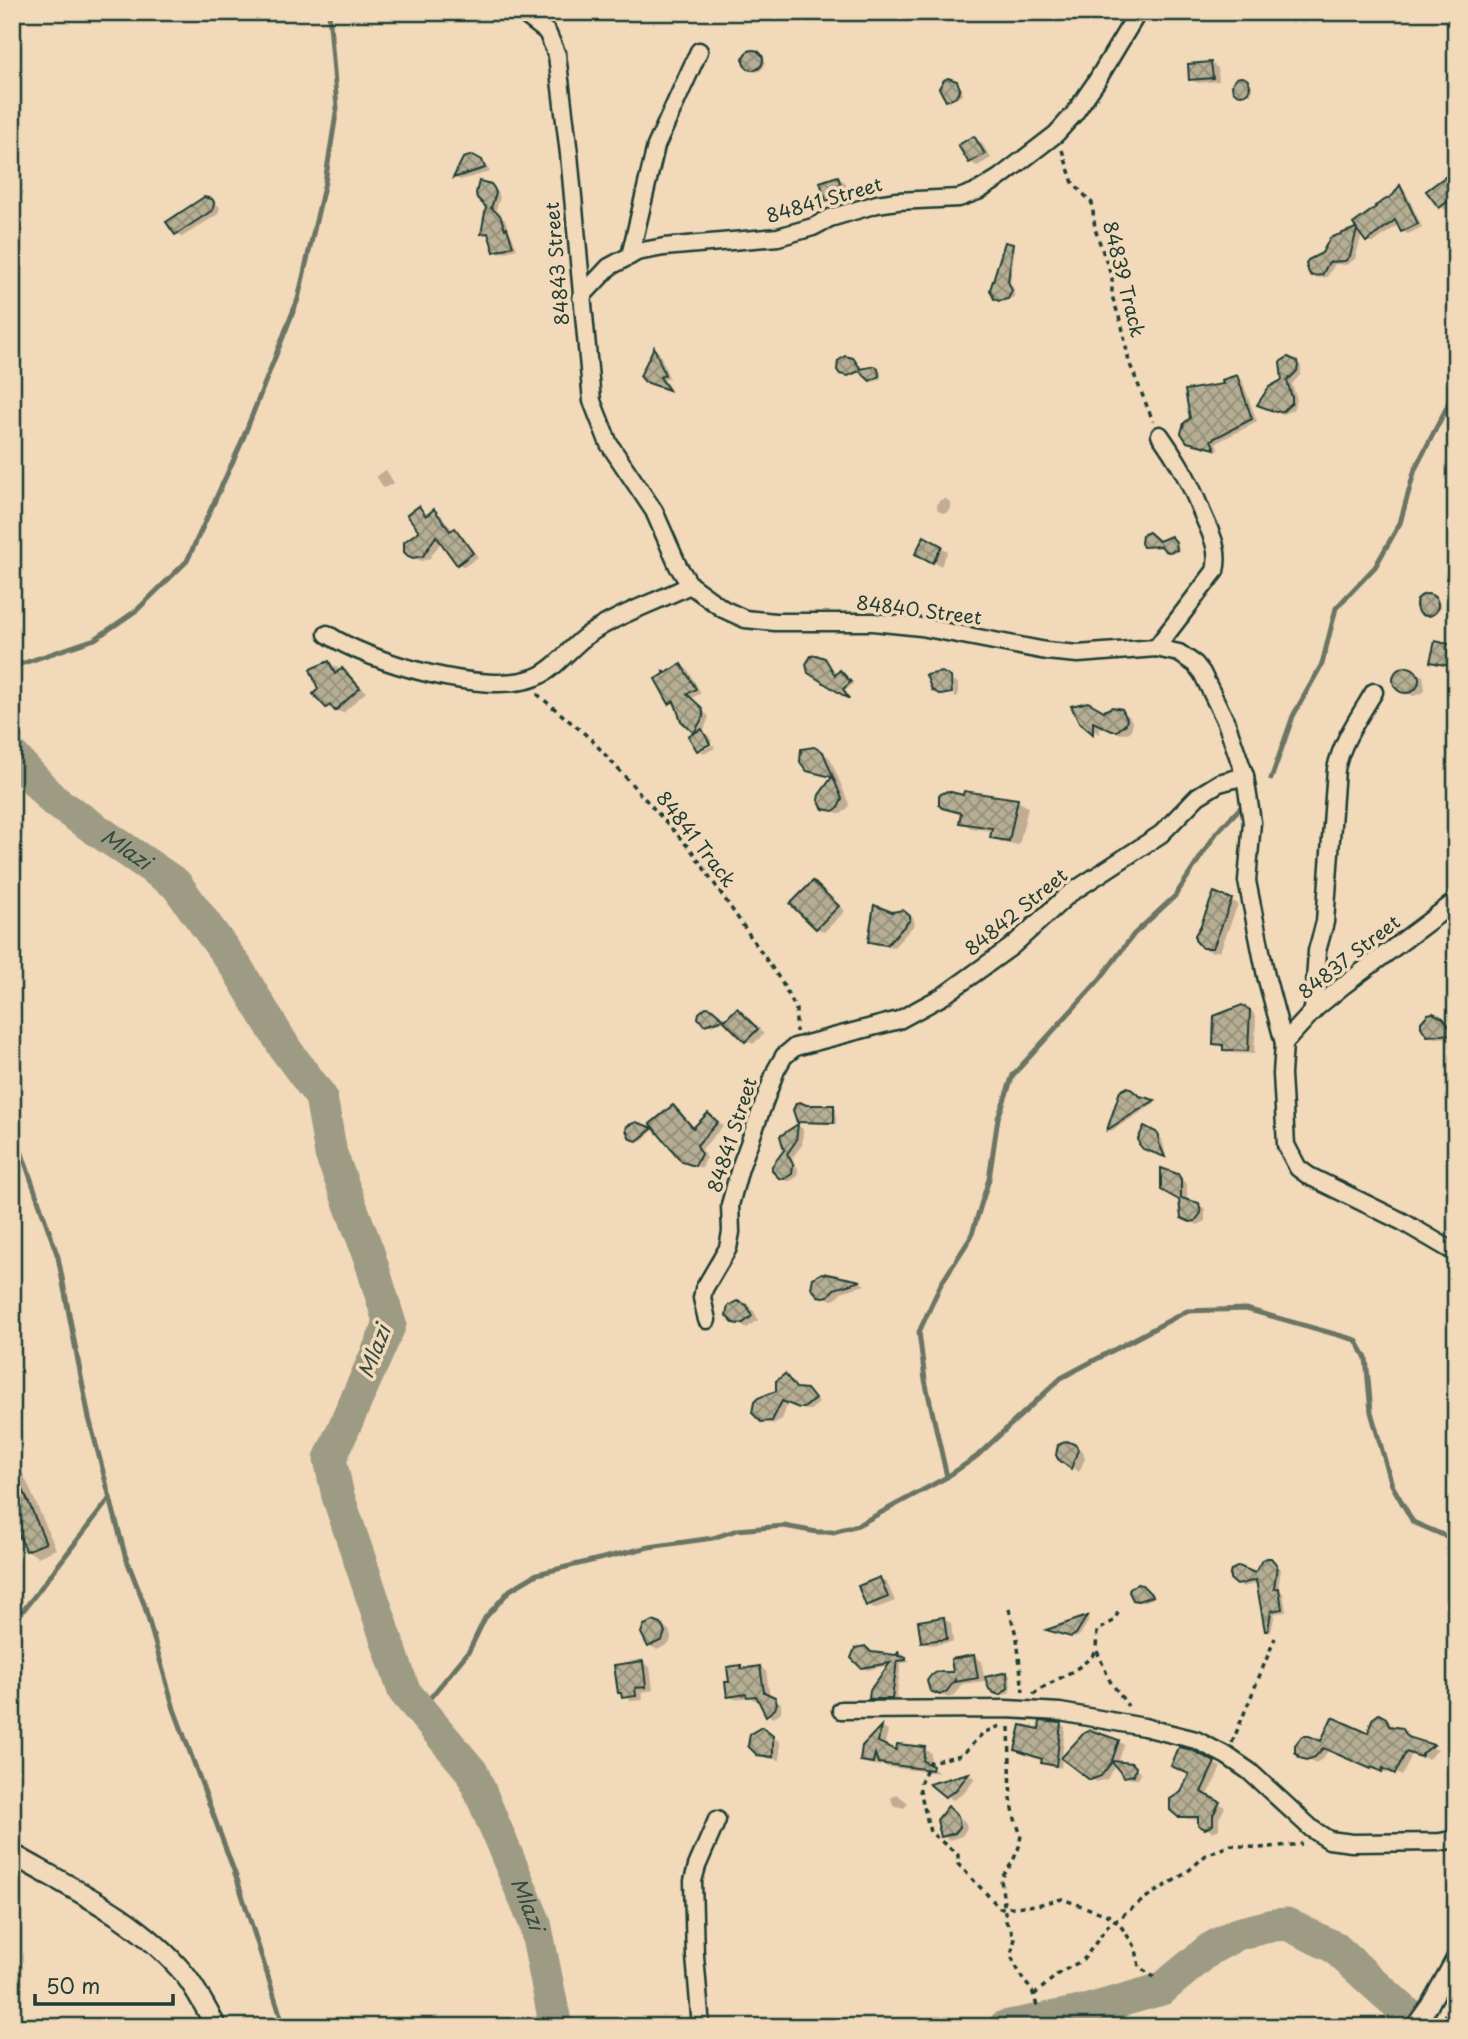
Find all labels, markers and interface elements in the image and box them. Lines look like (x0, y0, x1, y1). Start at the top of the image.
street label: 84841 Street (762, 169, 885, 229)
street label: 84843 Street (537, 201, 575, 327)
street label: 84839 Track (1097, 218, 1153, 340)
street label: 84840 Street (855, 587, 983, 631)
street label: 84841 Track (650, 784, 744, 893)
water label: Mlazi (95, 819, 161, 878)
street label: 84842 Street (958, 861, 1073, 962)
street label: 84837 Street (1292, 908, 1405, 1005)
street label: 84841 Street (699, 1074, 763, 1196)
water label: Mlazi (348, 1317, 399, 1382)
water label: Mlazi (504, 1872, 555, 1935)
scale bar (35, 1962, 173, 2006)
text: 50 m (46, 1969, 100, 2001)

